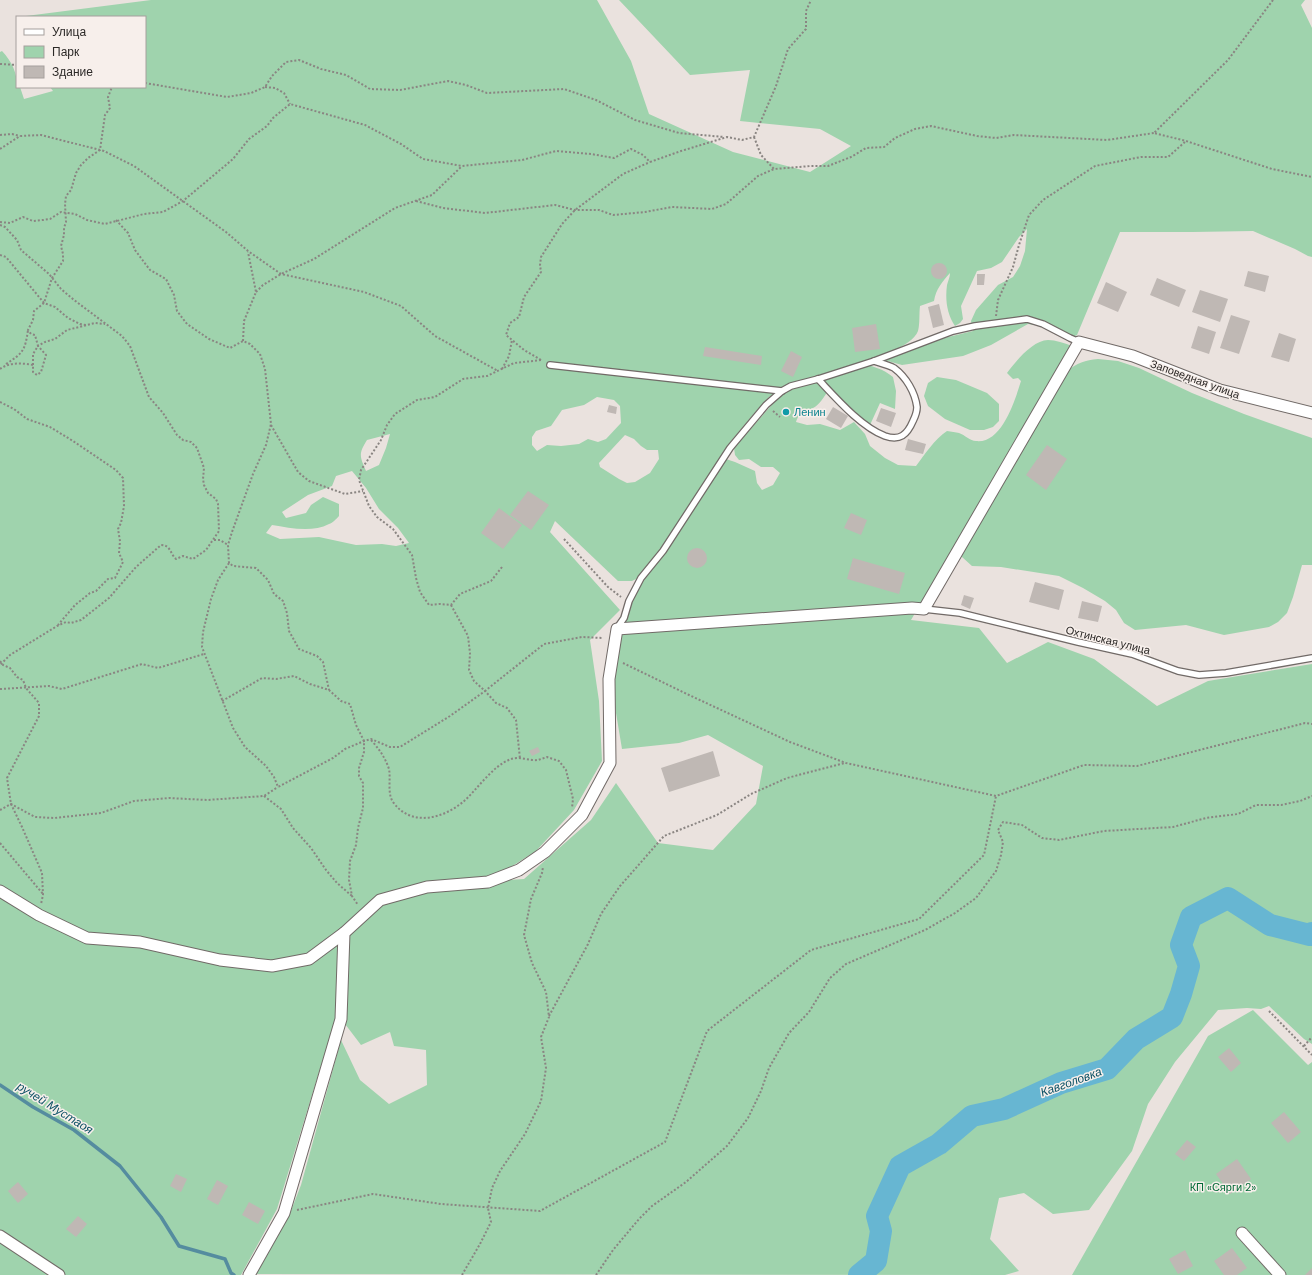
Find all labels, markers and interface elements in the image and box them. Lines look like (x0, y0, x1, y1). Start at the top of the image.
legend (16, 16, 146, 88)
text: Улица (52, 24, 86, 40)
text: Парк (52, 44, 80, 60)
text: Здание (52, 64, 93, 80)
street label: Заповедная улица (1148, 356, 1242, 402)
place label: Ленин (794, 405, 826, 419)
marker: Ленин (781, 407, 791, 417)
street label: Охтинская улица (1064, 623, 1153, 658)
water label: Кавголовка (1038, 1063, 1104, 1101)
water label: ручей Мустаоя (13, 1078, 96, 1138)
park label: КП «Сярги 2» (1190, 1180, 1256, 1194)

